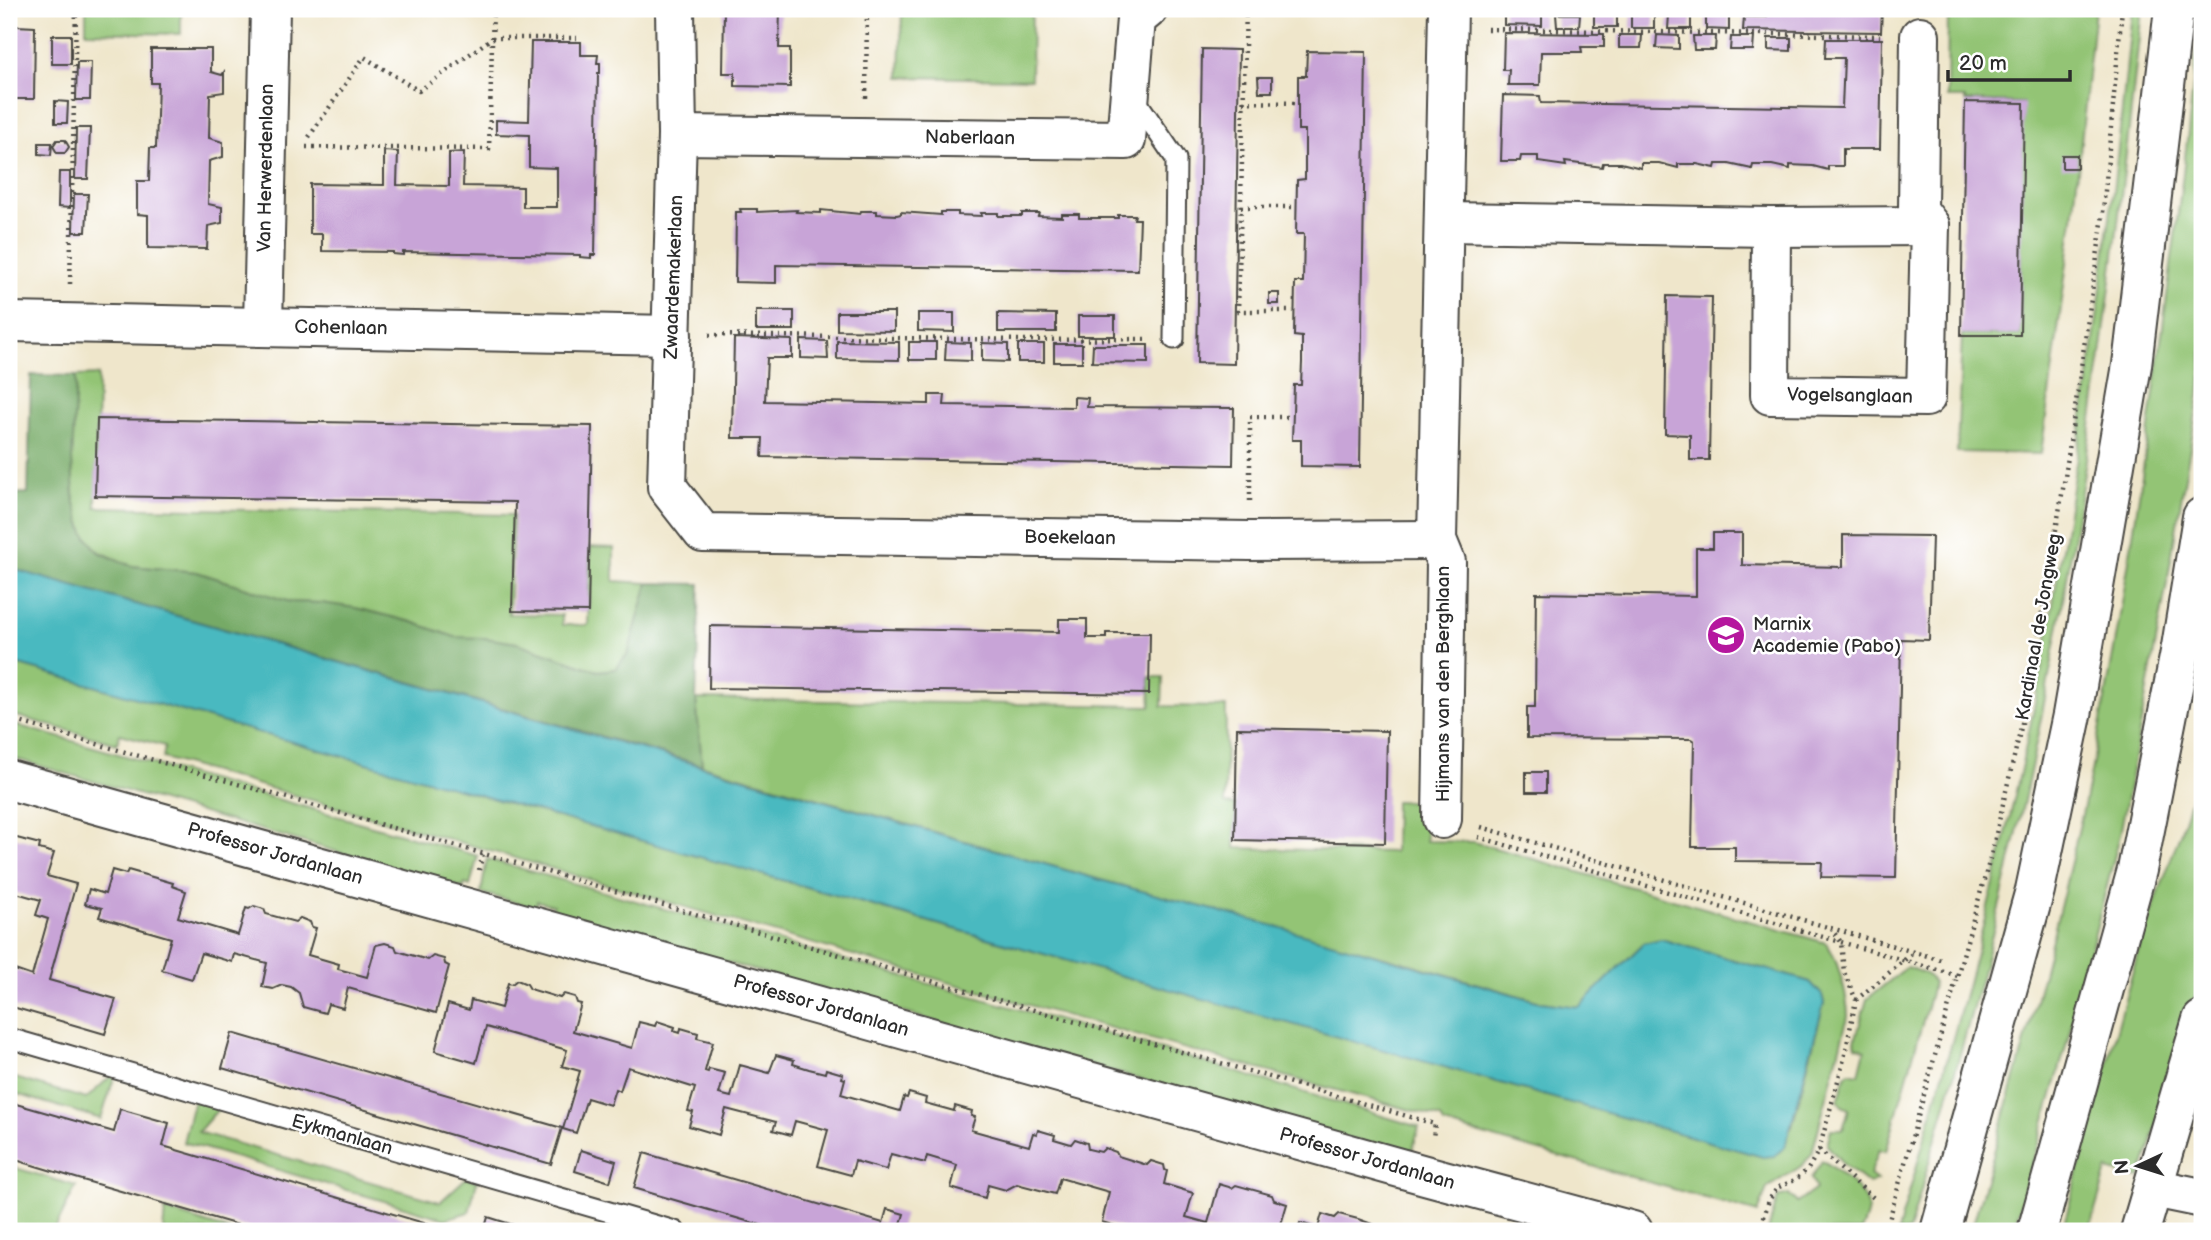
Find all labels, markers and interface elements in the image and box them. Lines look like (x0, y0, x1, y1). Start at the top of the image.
scale bar (1948, 38, 2071, 82)
text: 20 m (1959, 51, 2007, 76)
street label: Van Herwerdenlaan (253, 84, 279, 252)
street label: Naberlaan (925, 126, 1015, 150)
street label: Zwaardemakerlaan (660, 194, 688, 361)
street label: Cohenlaan (294, 316, 388, 340)
street label: Vogelsanglaan (1787, 383, 1913, 409)
street label: Boekelaan (1024, 526, 1116, 550)
street label: Kardinaal de Jongweg (2011, 532, 2067, 722)
street label: Hijmans van den Berghlaan (1432, 566, 1455, 802)
place label: Marnix Academie (Pabo) (1753, 613, 1901, 658)
school or university icon: Marnix Academie (Pabo) (1705, 614, 1747, 656)
street label: Professor Jordanlaan (185, 818, 365, 890)
street label: Professor Jordanlaan (731, 970, 911, 1042)
street label: Eykmanlaan (289, 1110, 395, 1160)
street label: Professor Jordanlaan (1277, 1123, 1457, 1195)
north arrow (2102, 1132, 2172, 1202)
text: N (2111, 1159, 2135, 1175)

